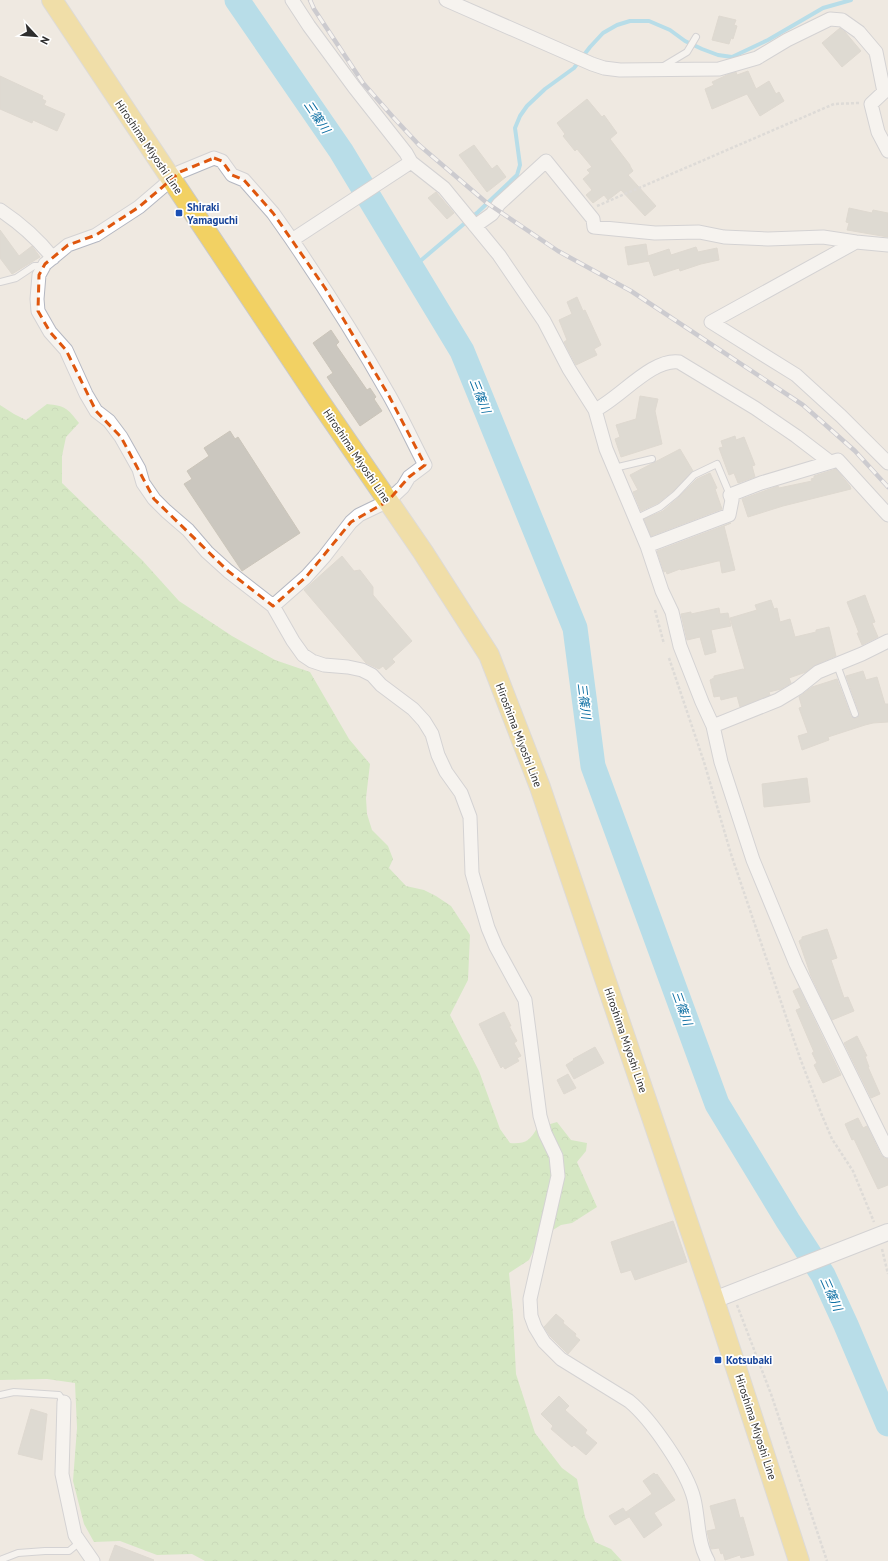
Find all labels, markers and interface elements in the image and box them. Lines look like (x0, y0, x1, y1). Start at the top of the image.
north arrow (16, 16, 56, 56)
text: N (37, 34, 53, 47)
street label: Hiroshima Miyoshi Line (112, 97, 186, 197)
water label: 三篠川 (301, 98, 335, 137)
place label: Shiraki Yamaguchi (186, 200, 238, 227)
marker: Shiraki Yamaguchi (174, 208, 184, 218)
water label: 三篠川 (467, 376, 495, 417)
street label: Hiroshima Miyoshi Line (320, 406, 394, 506)
street label: Hiroshima Miyoshi Line (493, 681, 545, 789)
water label: 三篠川 (575, 682, 594, 722)
street label: Hiroshima Miyoshi Line (601, 986, 651, 1095)
water label: 三篠川 (669, 988, 696, 1029)
water label: 三篠川 (817, 1274, 846, 1315)
place label: Kotsubaki (726, 1353, 772, 1367)
marker: Kotsubaki (713, 1355, 723, 1365)
street label: Hiroshima Miyoshi Line (732, 1372, 780, 1482)

